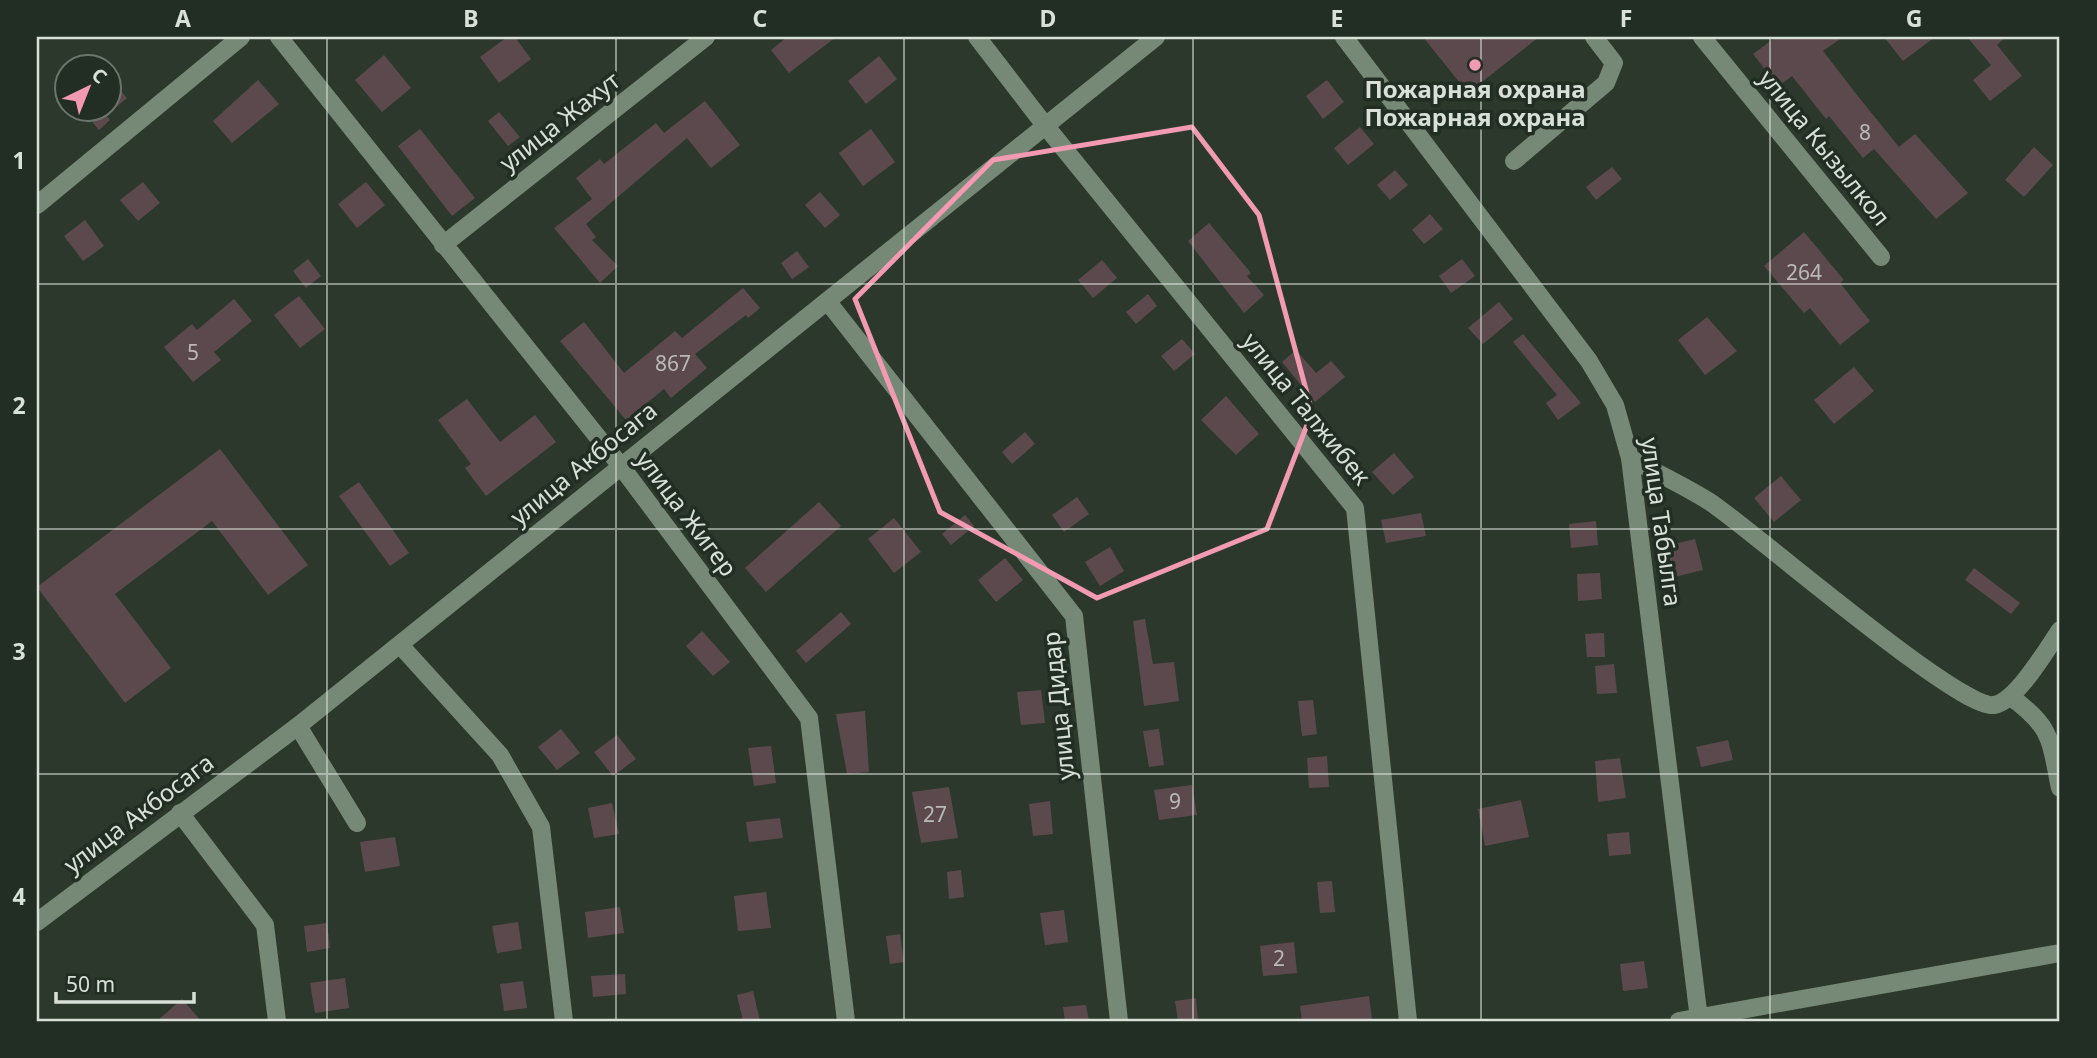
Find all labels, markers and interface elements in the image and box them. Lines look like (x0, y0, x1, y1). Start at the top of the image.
text: A (175, 2, 191, 34)
text: B (463, 2, 479, 34)
text: C (753, 2, 768, 34)
text: D (1040, 2, 1056, 34)
text: E (1331, 2, 1343, 34)
text: F (1620, 2, 1632, 34)
text: G (1906, 2, 1922, 34)
north arrow (52, 52, 122, 122)
marker: Пожарная охрана Пожарная охрана (1467, 57, 1483, 73)
text: С (86, 62, 113, 89)
street label: улица Кызылкол (1752, 62, 1898, 232)
street label: улица Жахут (492, 63, 626, 178)
place label: Пожарная охрана Пожарная охрана (1364, 72, 1586, 133)
house number: 8 (1859, 118, 1871, 146)
text: 1 (12, 144, 26, 176)
house number: 264 (1786, 258, 1822, 286)
street label: улица Талжибек (1235, 325, 1379, 491)
house number: 5 (187, 338, 199, 366)
house number: 867 (655, 349, 691, 377)
text: 2 (12, 389, 26, 421)
street label: улица Акбосага (503, 393, 663, 532)
street label: улица Табылга (1634, 435, 1691, 609)
street label: улица Жигер (629, 444, 745, 583)
street label: улица Дидар (1033, 630, 1082, 782)
text: 3 (12, 635, 26, 667)
street label: улица Акбосага (56, 745, 220, 880)
house number: 9 (1169, 787, 1181, 815)
house number: 27 (923, 800, 947, 828)
text: 4 (12, 880, 26, 912)
house number: 2 (1273, 944, 1285, 972)
scale bar (56, 960, 194, 1004)
text: 50 m (66, 970, 115, 998)

